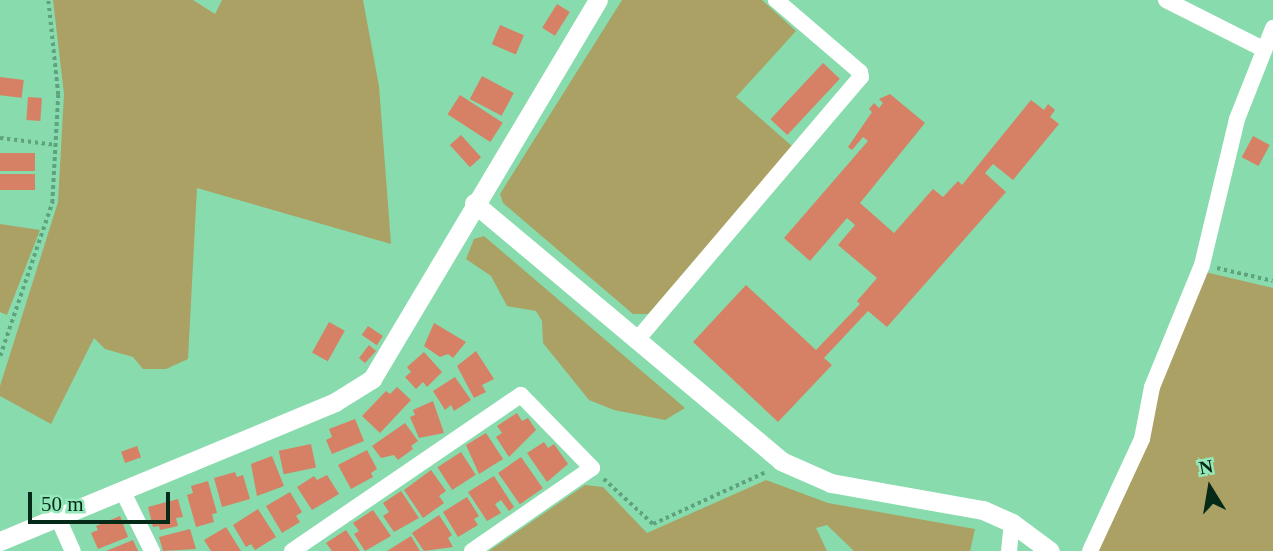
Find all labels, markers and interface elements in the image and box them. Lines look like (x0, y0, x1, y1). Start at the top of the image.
north arrow (1175, 453, 1245, 523)
text: N (1197, 455, 1215, 479)
scale bar (32, 477, 173, 522)
text: 50 m (41, 492, 84, 516)

